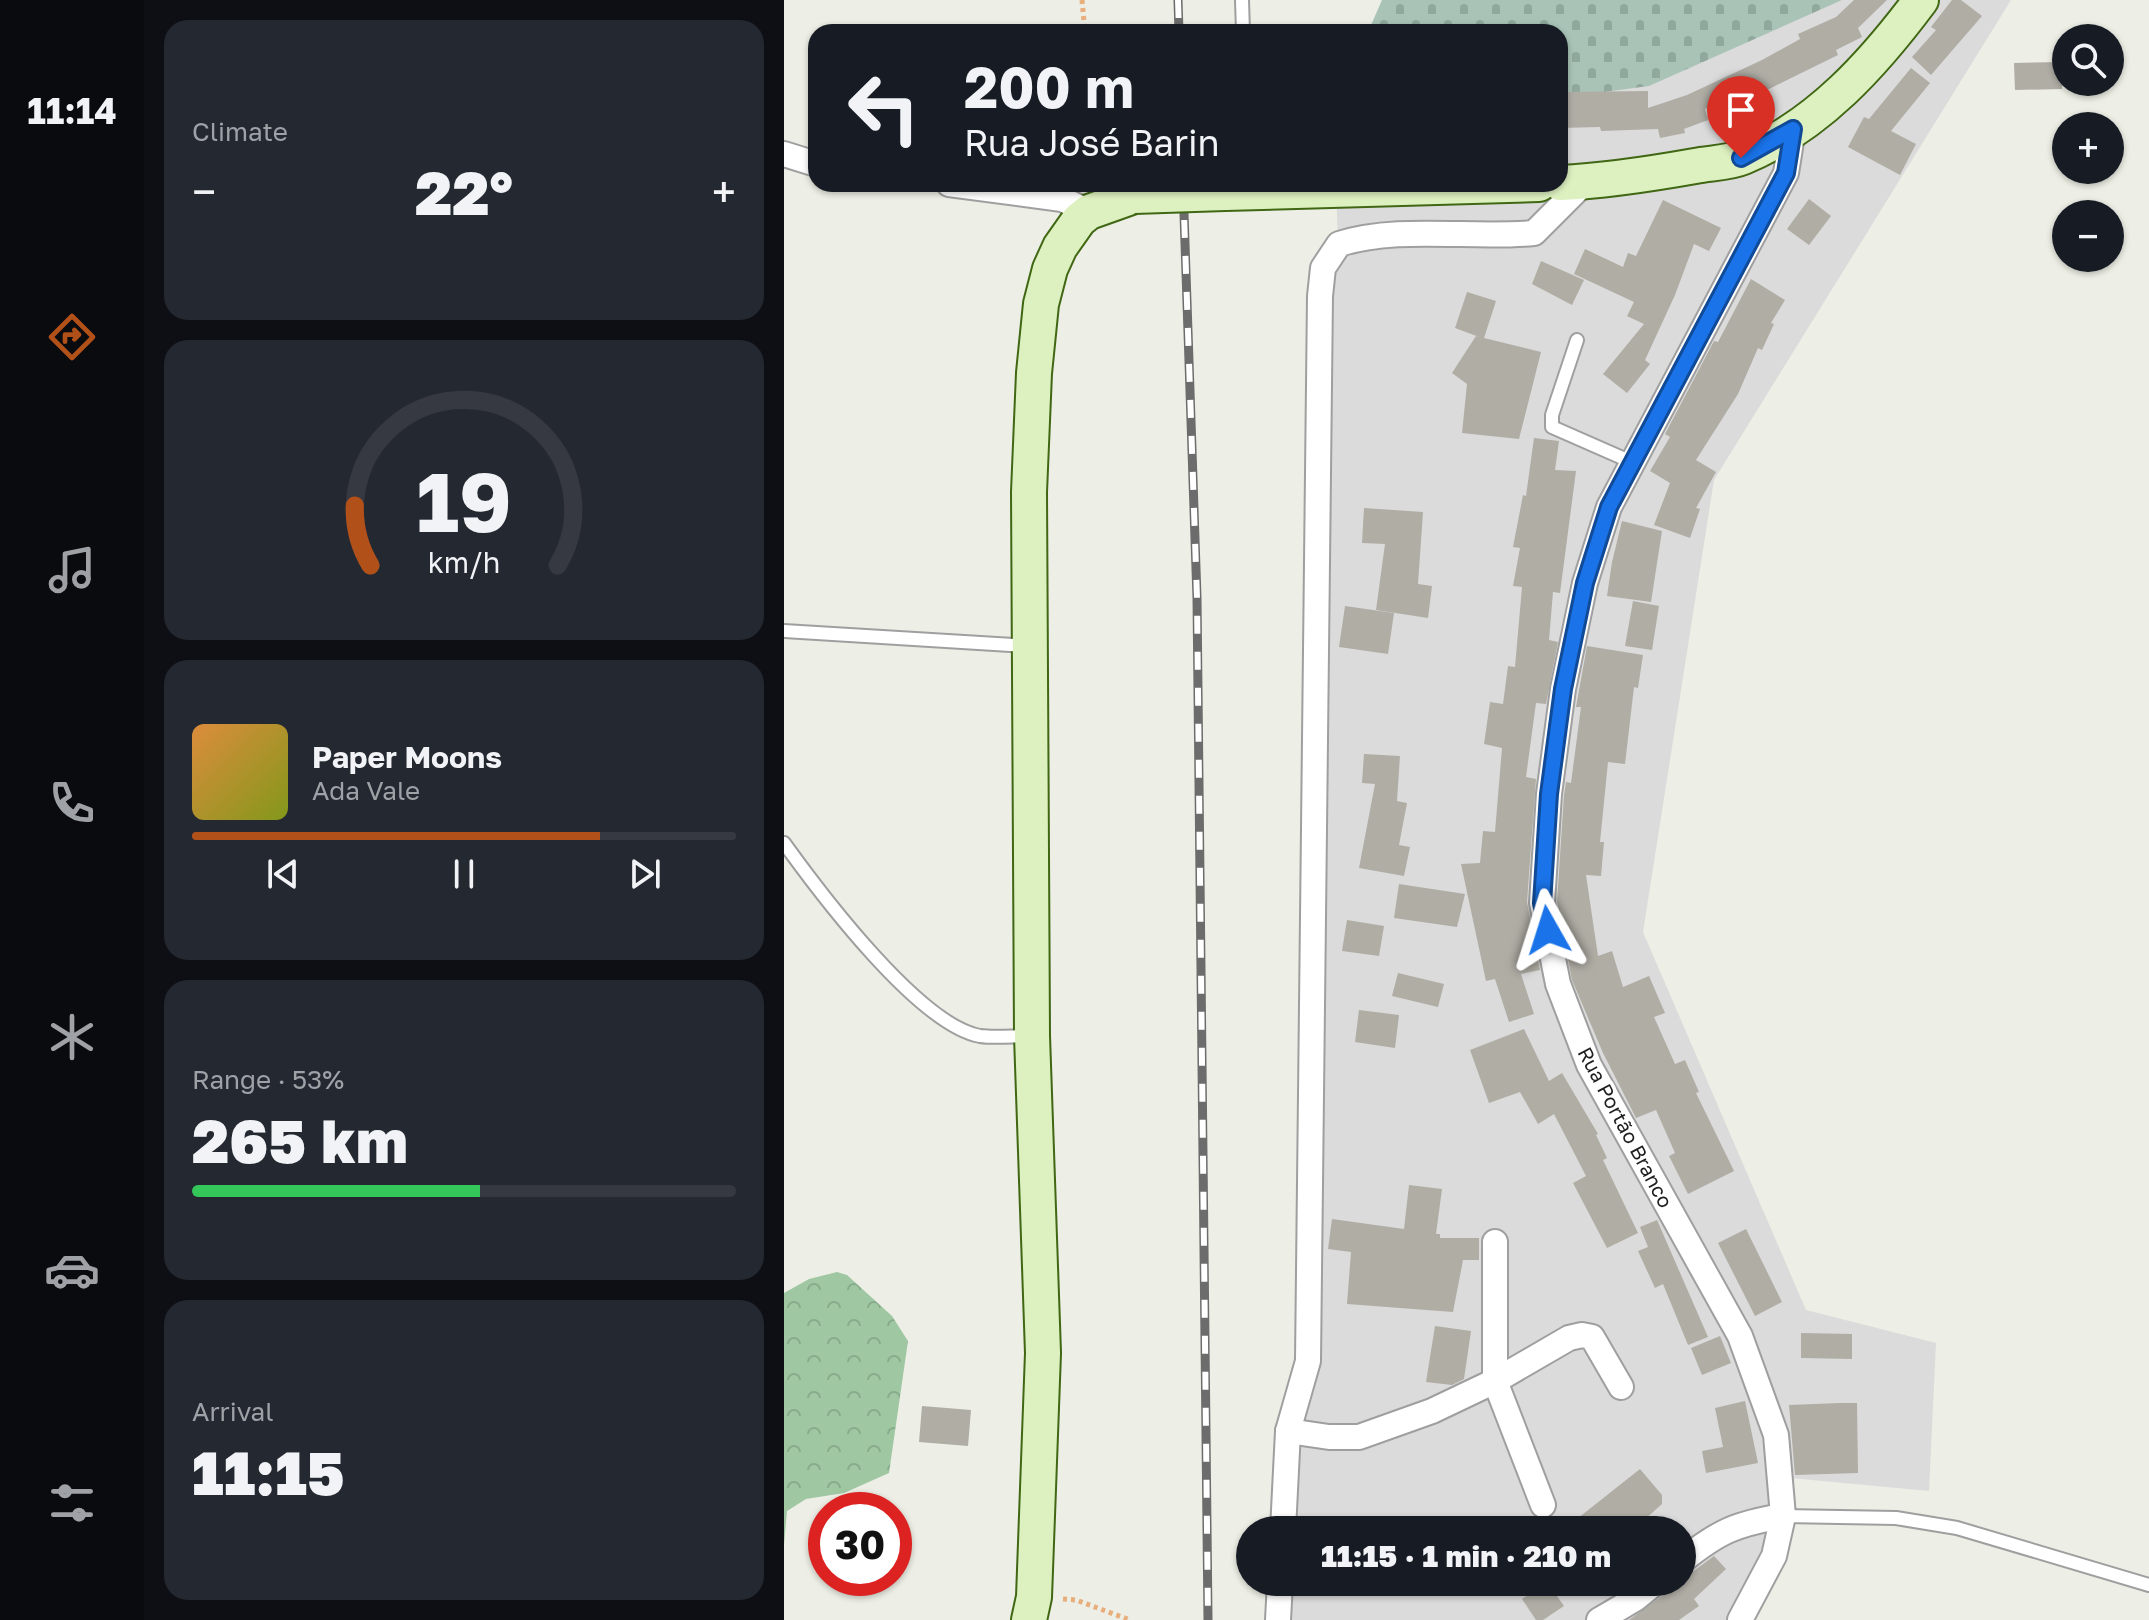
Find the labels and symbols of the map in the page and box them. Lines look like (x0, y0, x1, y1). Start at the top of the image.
pin (1707, 76, 1775, 158)
position arrow (1506, 888, 1590, 972)
street label: Rua Portão Branco (1574, 1043, 1678, 1211)
speed limit sign: 30 (808, 1492, 912, 1596)

